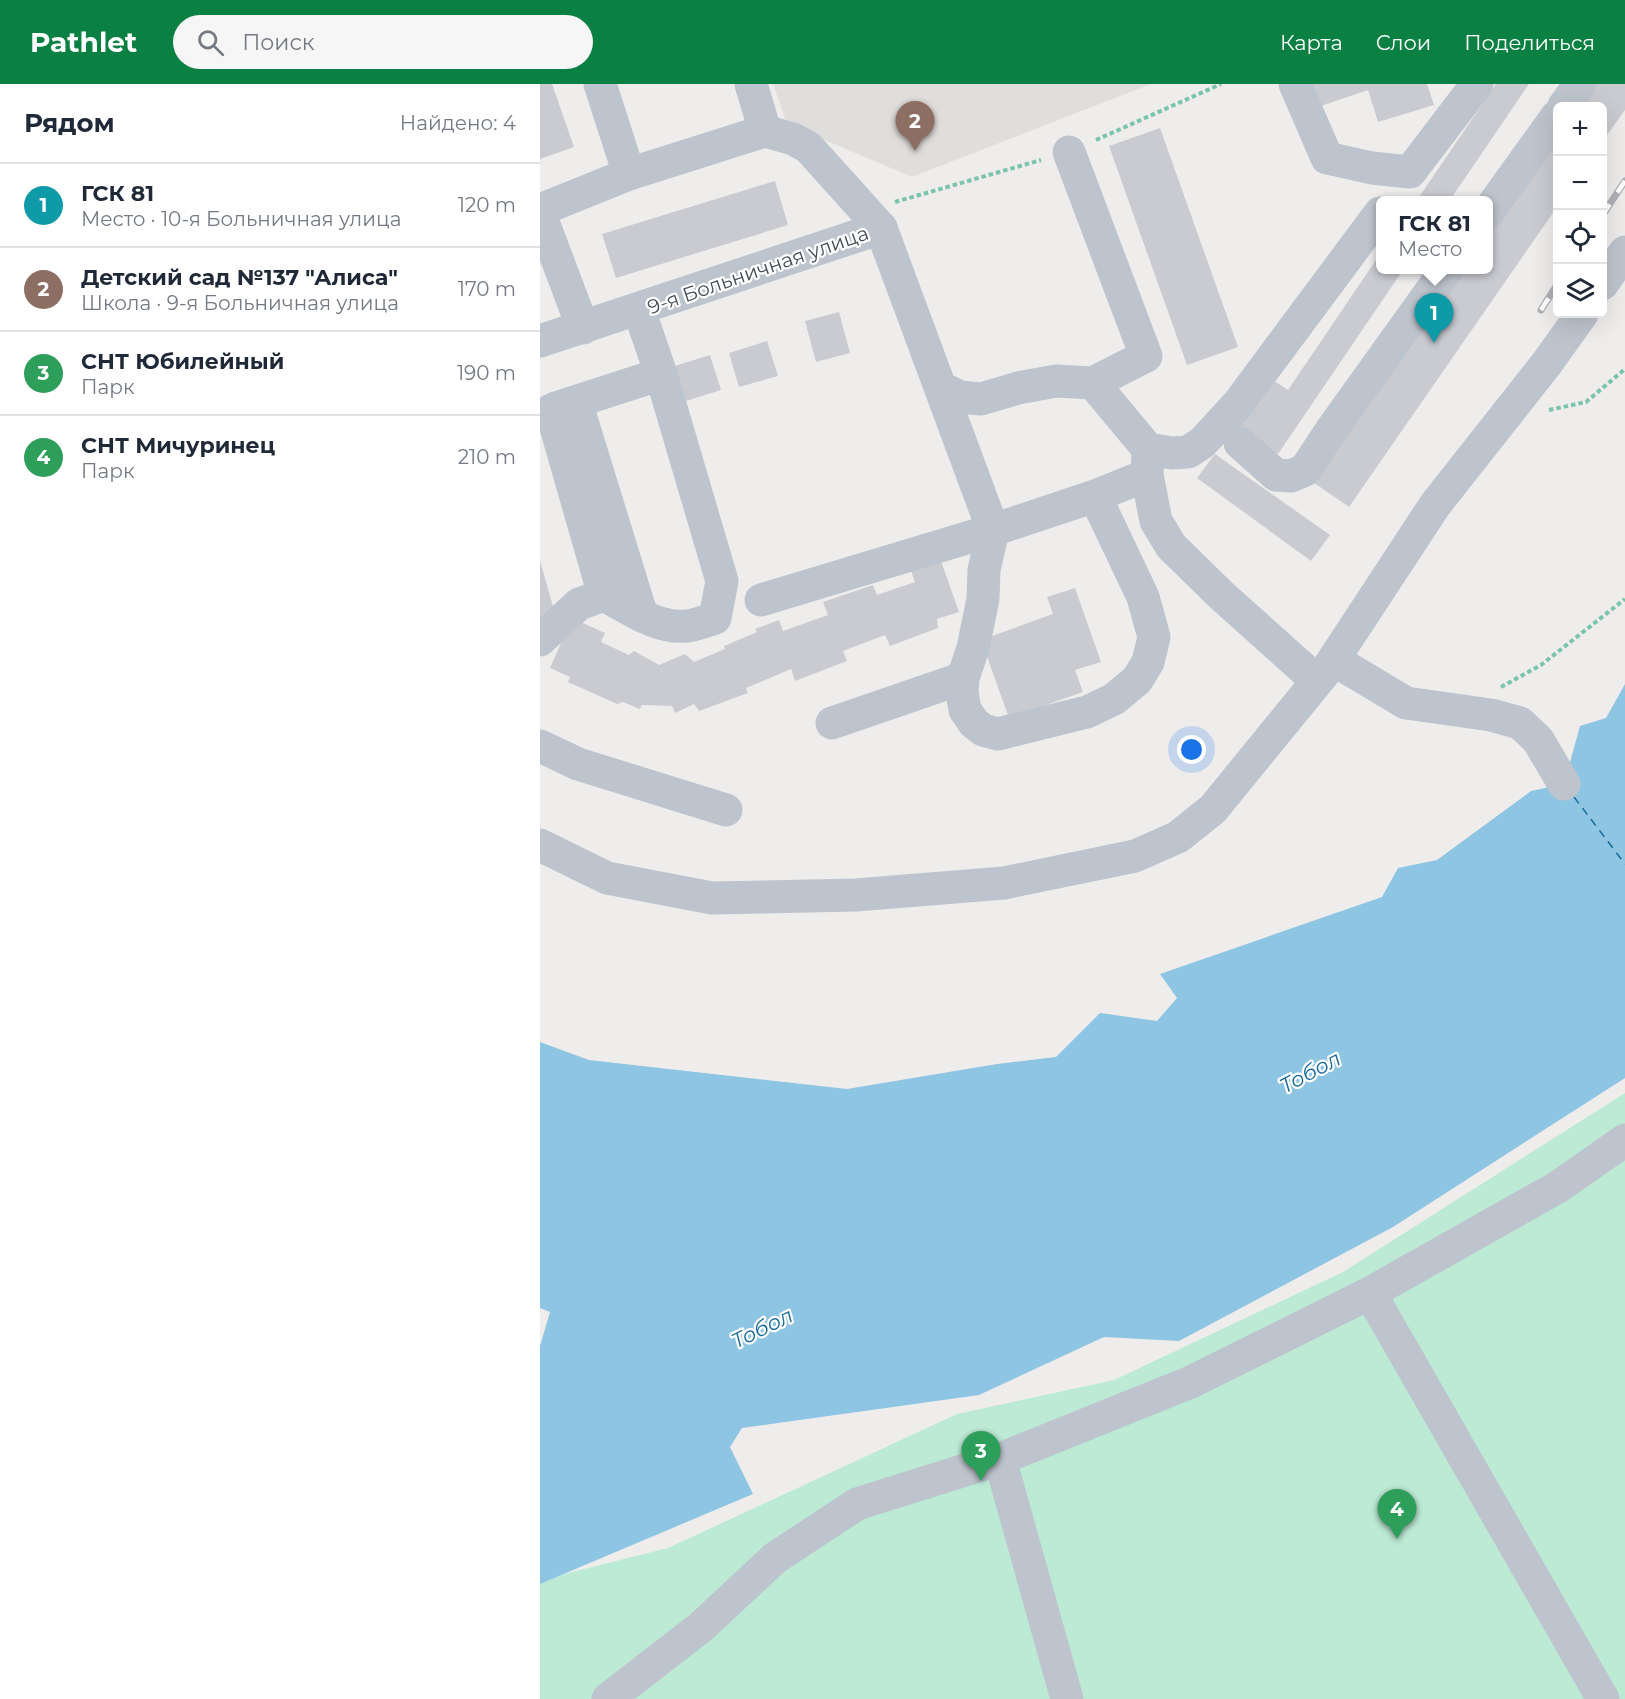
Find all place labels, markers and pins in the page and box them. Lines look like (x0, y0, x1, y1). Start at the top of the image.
pin: 2 (896, 101, 934, 151)
pin: 1 (1414, 294, 1454, 343)
pin: 3 (962, 1432, 1000, 1481)
pin: 4 (1378, 1490, 1416, 1539)

